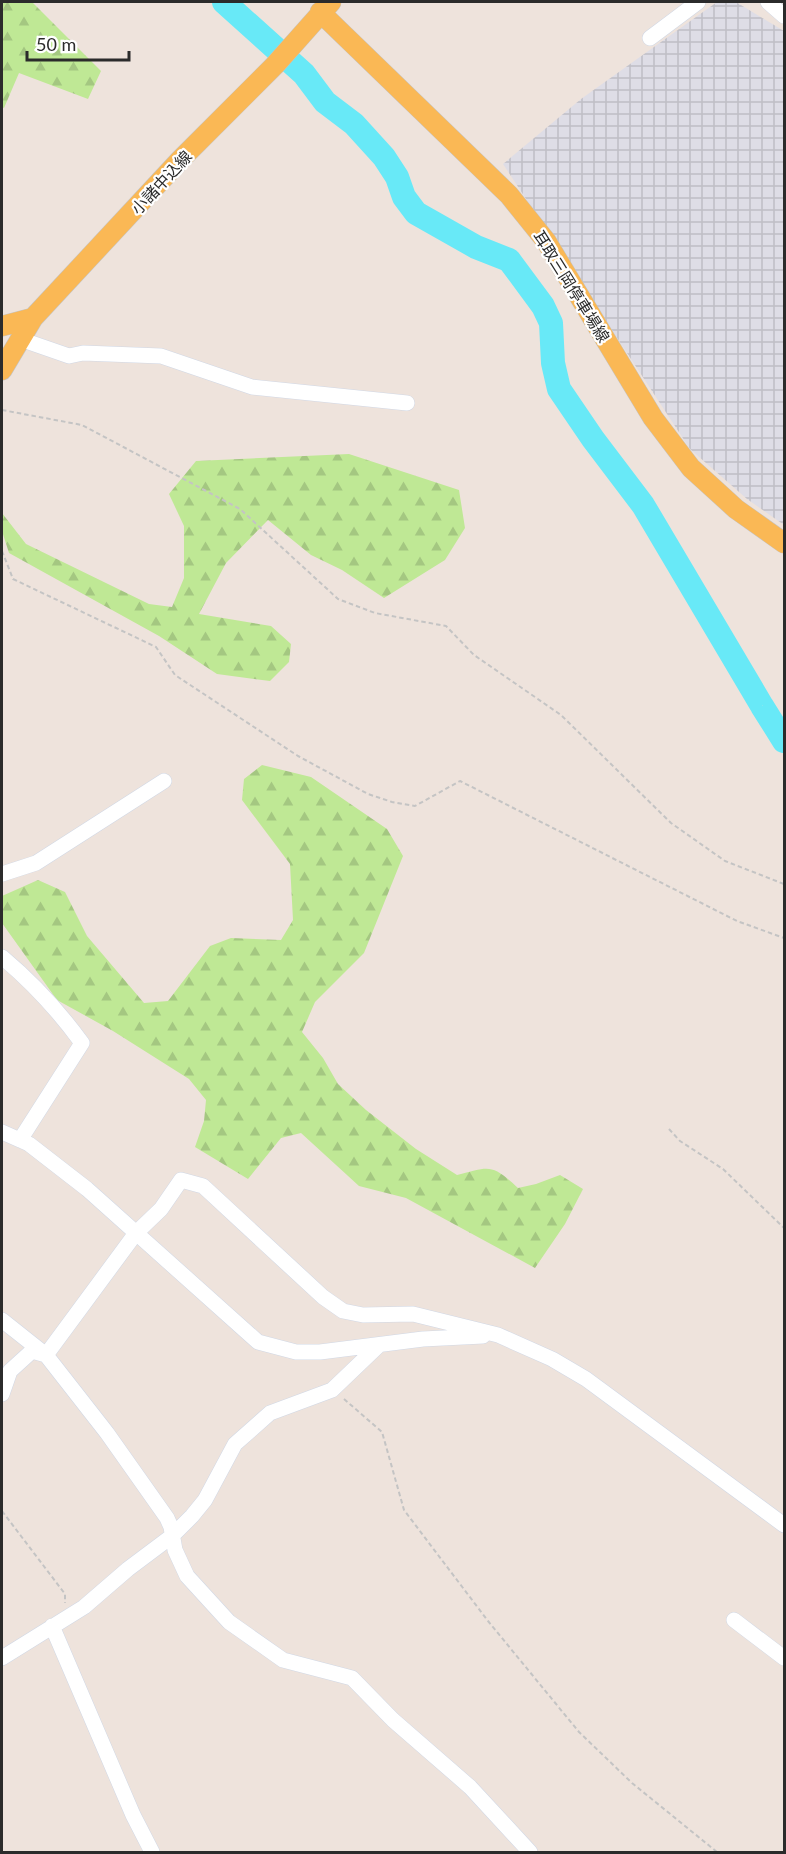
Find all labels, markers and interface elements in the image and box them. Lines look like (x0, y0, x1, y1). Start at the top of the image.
scale bar (27, 24, 129, 62)
text: 50 m (36, 33, 76, 55)
street label: 小諸中込線 (127, 146, 195, 218)
street label: 耳取三岡停車場線 (530, 227, 614, 345)

